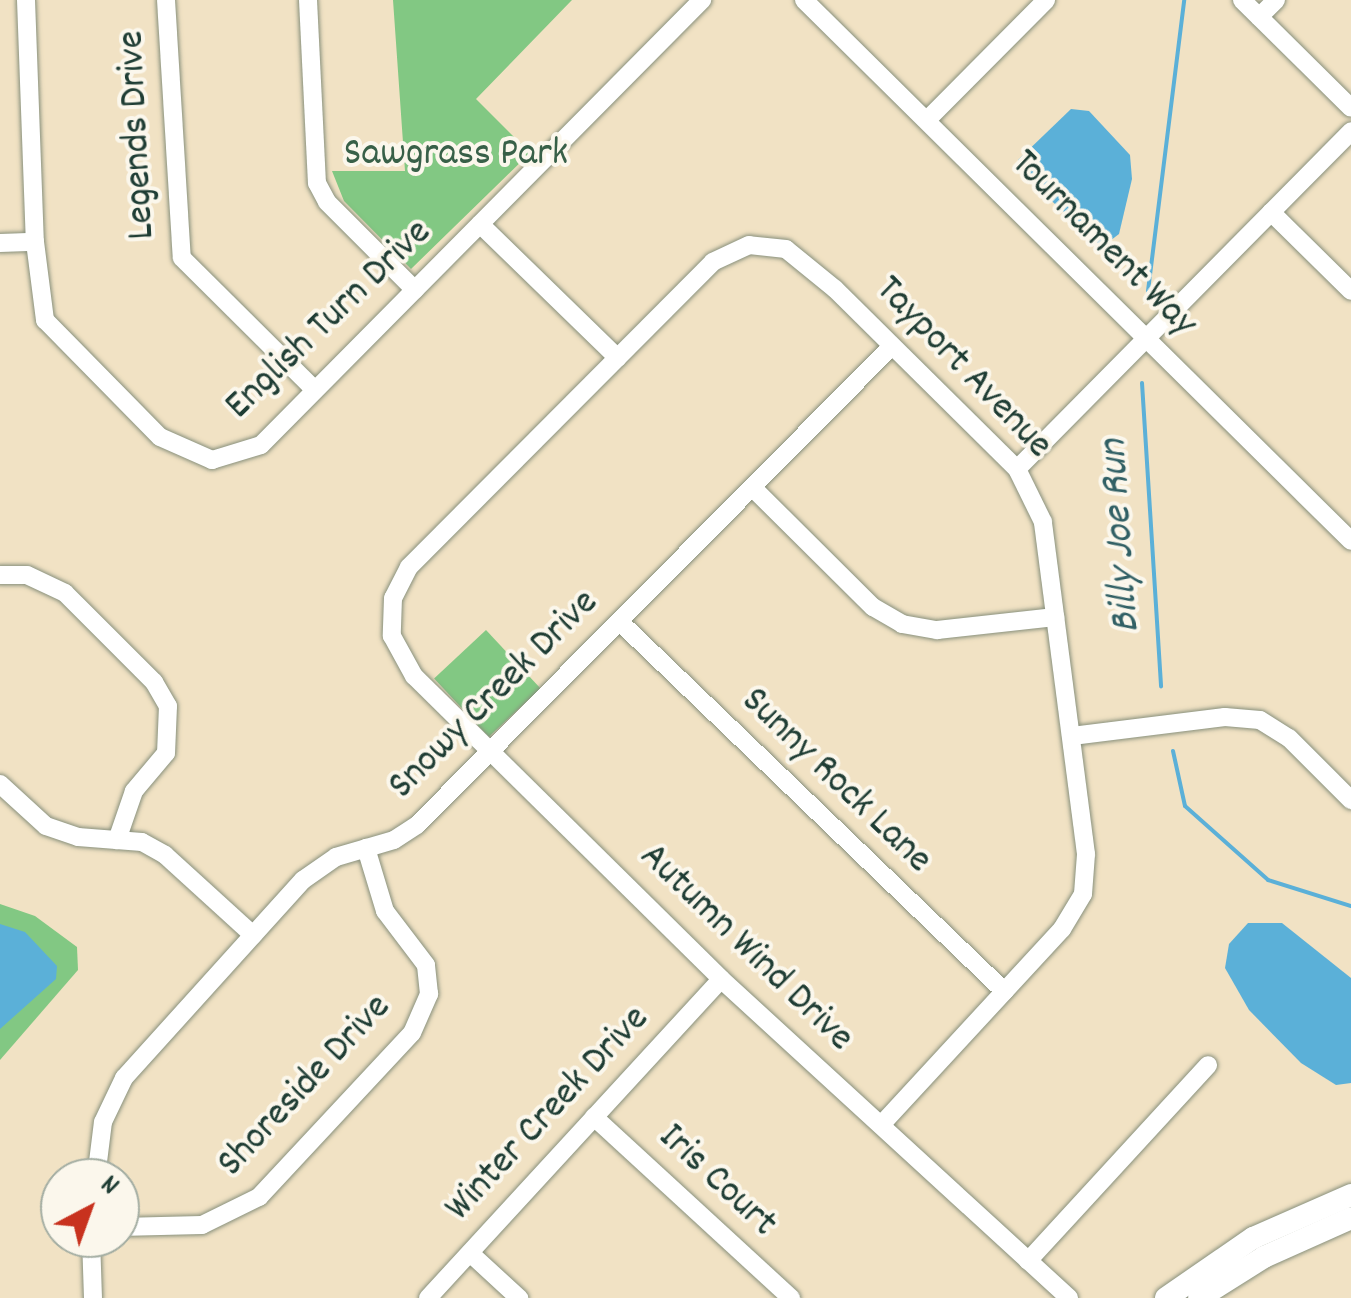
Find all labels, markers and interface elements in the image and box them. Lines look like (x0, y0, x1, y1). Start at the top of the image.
street label: Legends Drive (110, 29, 168, 241)
park label: Sawgrass Park (344, 132, 568, 180)
street label: Tournament Way (998, 141, 1206, 349)
street label: English Turn Drive (217, 211, 443, 431)
street label: Tayport Avenue (863, 268, 1061, 470)
water label: Billy Joe Run (1090, 437, 1154, 635)
street label: Snowy Creek Drive (380, 581, 610, 811)
street label: Sunny Rock Lane (729, 679, 941, 885)
street label: Autumn Wind Drive (628, 834, 862, 1064)
street label: Shoreside Drive (209, 985, 403, 1189)
street label: Winter Creek Drive (437, 997, 661, 1233)
street label: Iris Court (647, 1115, 785, 1249)
north arrow (40, 1158, 140, 1258)
text: N (90, 1167, 127, 1207)

